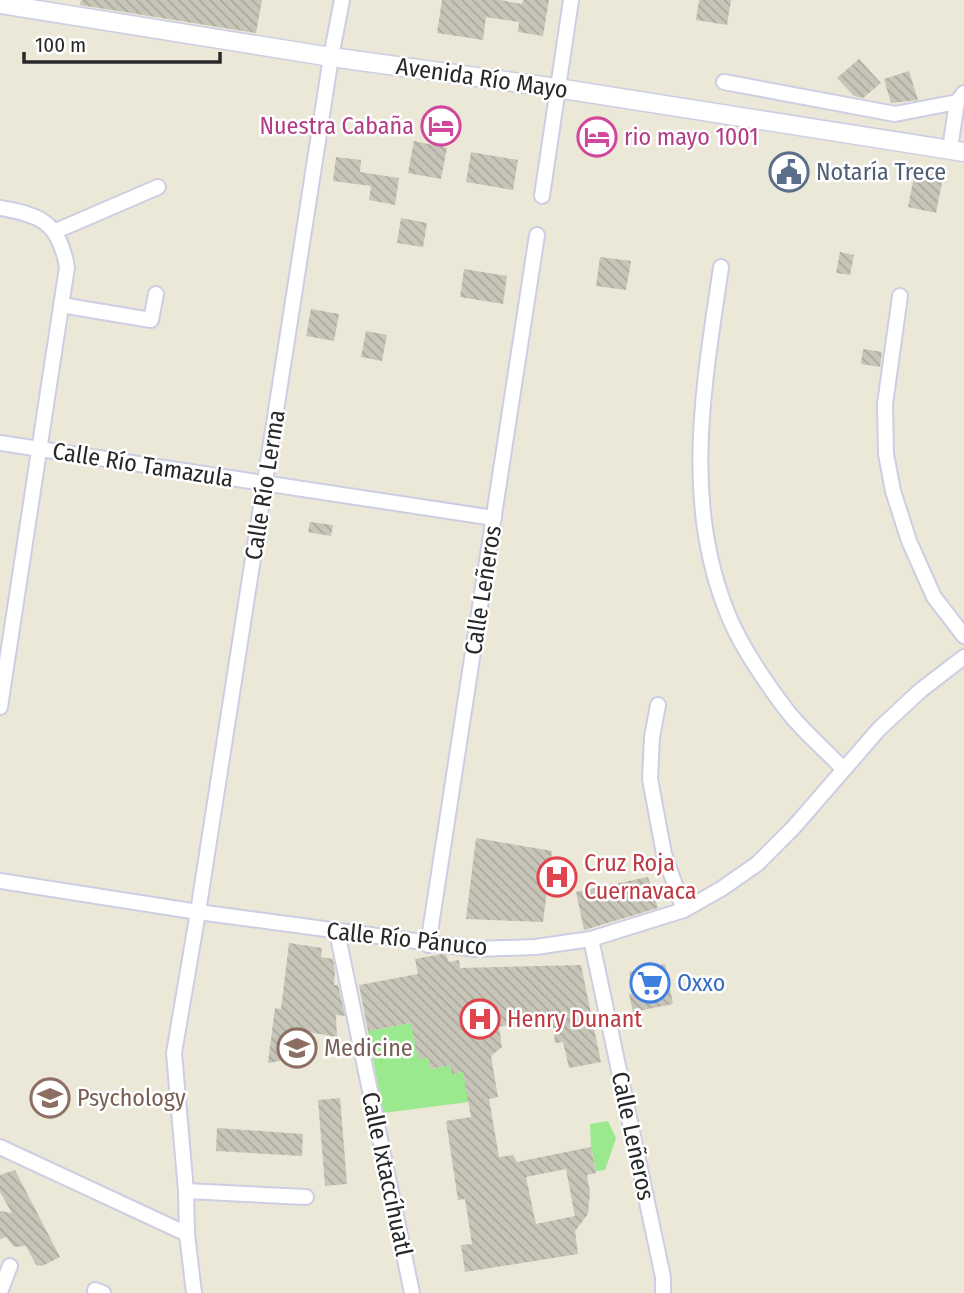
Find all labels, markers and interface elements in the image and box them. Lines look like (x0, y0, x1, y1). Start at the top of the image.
scale bar (24, 21, 220, 65)
text: 100 m (35, 32, 86, 58)
street label: Avenida Río Mayo (394, 52, 570, 104)
hotel icon: Nuestra Cabaña (420, 105, 462, 147)
place label: Nuestra Cabaña (259, 112, 414, 140)
hotel icon: rio mayo 1001 (576, 116, 618, 158)
place label: rio mayo 1001 (624, 123, 759, 151)
public building icon: Notaría Trece (768, 151, 810, 193)
place label: Notaría Trece (816, 158, 946, 186)
street label: Calle Río Lerma (239, 408, 291, 562)
street label: Calle Río Tamazula (51, 437, 235, 493)
street label: Calle Leñeros (459, 523, 507, 657)
place label: Cruz Roja Cuernavaca (584, 849, 697, 905)
hospital icon: Cruz Roja Cuernavaca (536, 856, 578, 898)
street label: Calle Río Pánuco (325, 917, 489, 961)
supermarket icon: Oxxo (629, 962, 671, 1004)
place label: Oxxo (677, 969, 725, 997)
hospital icon: Henry Dunant (459, 998, 501, 1040)
place label: Henry Dunant (507, 1005, 642, 1033)
school or university icon: Medicine (276, 1027, 318, 1069)
place label: Medicine (324, 1034, 413, 1062)
street label: Calle Leñeros (606, 1069, 660, 1203)
school or university icon: Psychology (29, 1077, 71, 1119)
place label: Psychology (77, 1084, 186, 1112)
street label: Calle Ixtaccíhuatl (356, 1089, 418, 1259)

